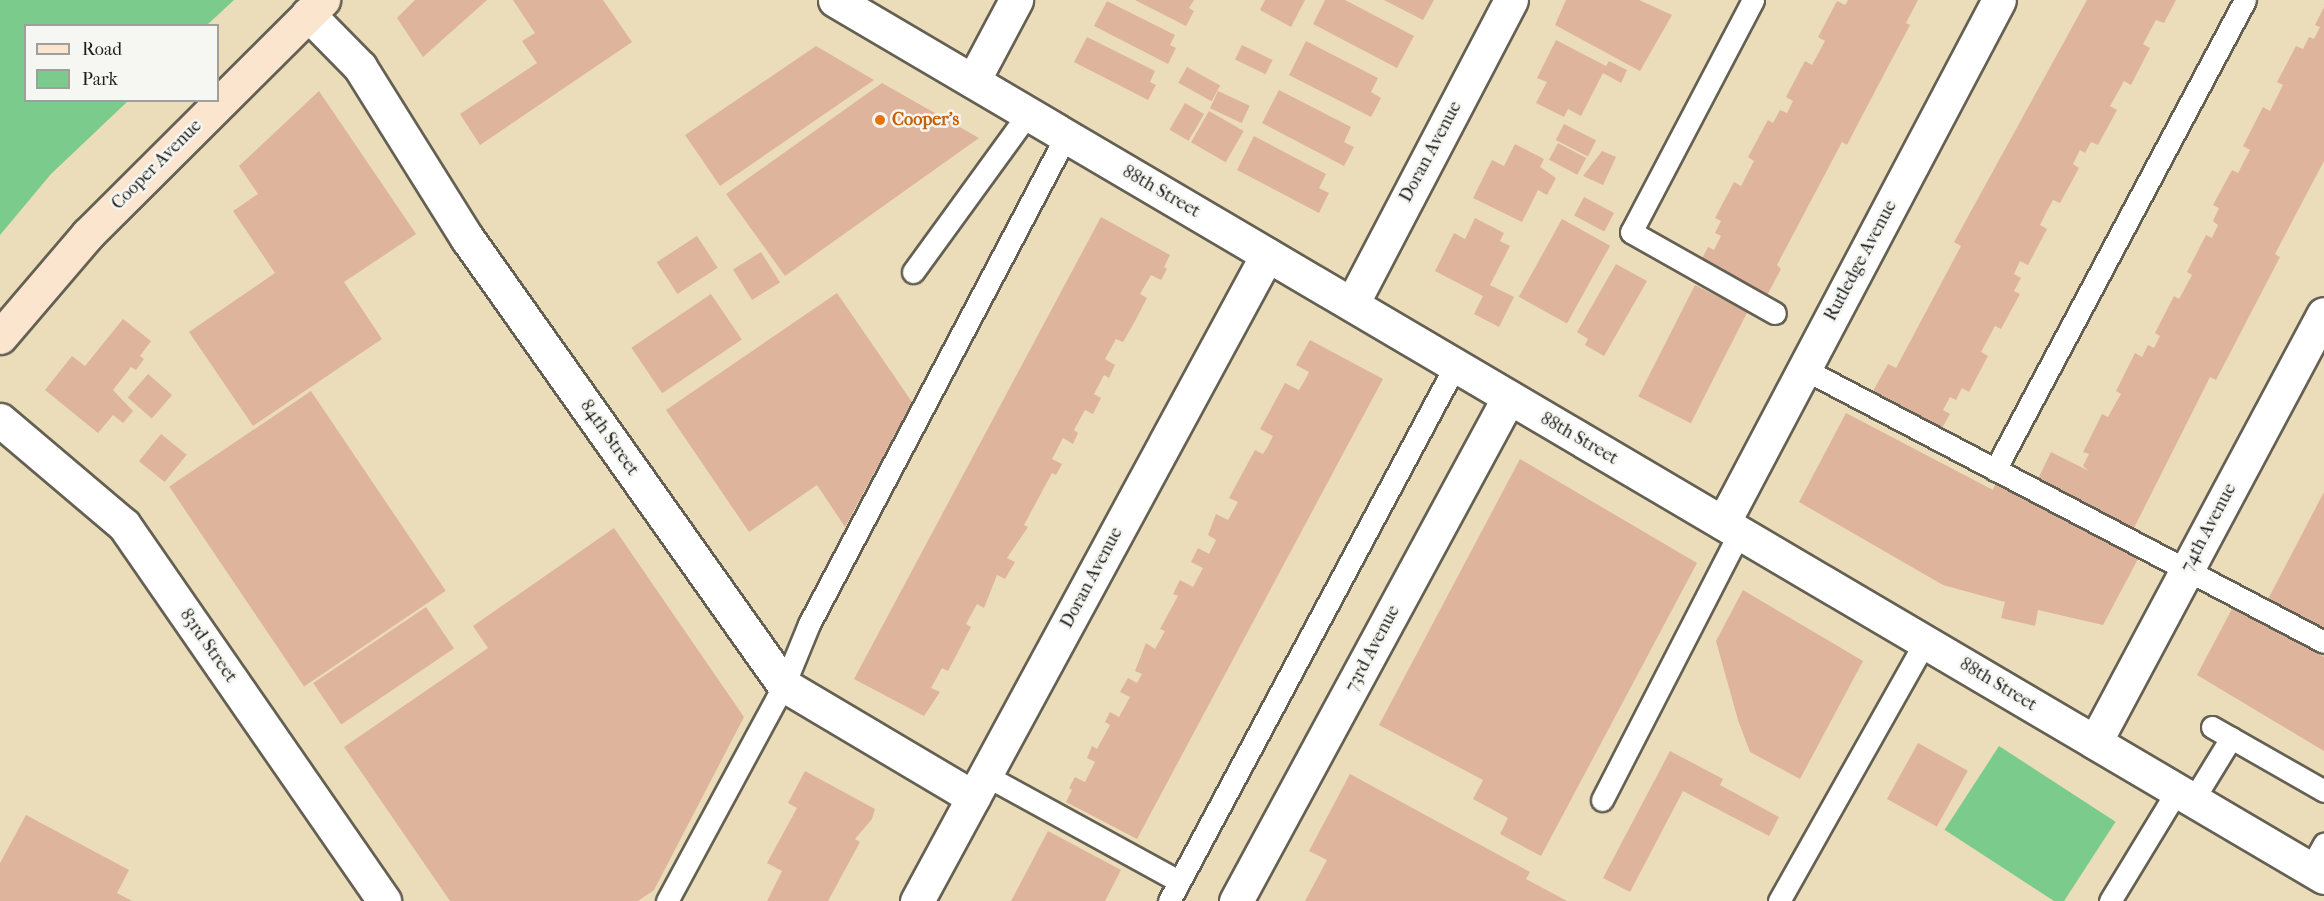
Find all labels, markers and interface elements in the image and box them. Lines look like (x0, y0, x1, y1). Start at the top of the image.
legend (24, 24, 219, 102)
text: Road (82, 39, 122, 60)
text: Park (82, 69, 118, 90)
street label: Doran Avenue (1395, 98, 1467, 206)
place label: Cooper's (892, 109, 959, 131)
marker: Cooper's (873, 113, 887, 127)
street label: Cooper Avenue (107, 115, 207, 215)
street label: 88th Street (1118, 161, 1204, 223)
street label: Rutledge Avenue (1820, 197, 1902, 325)
street label: 84th Street (575, 396, 643, 480)
street label: 88th Street (1536, 408, 1622, 470)
street label: 74th Avenue (2177, 480, 2241, 576)
street label: Doran Avenue (1056, 524, 1128, 632)
street label: 73rd Avenue (1341, 602, 1405, 696)
street label: 83rd Street (175, 605, 241, 687)
street label: 88th Street (1956, 654, 2040, 716)

